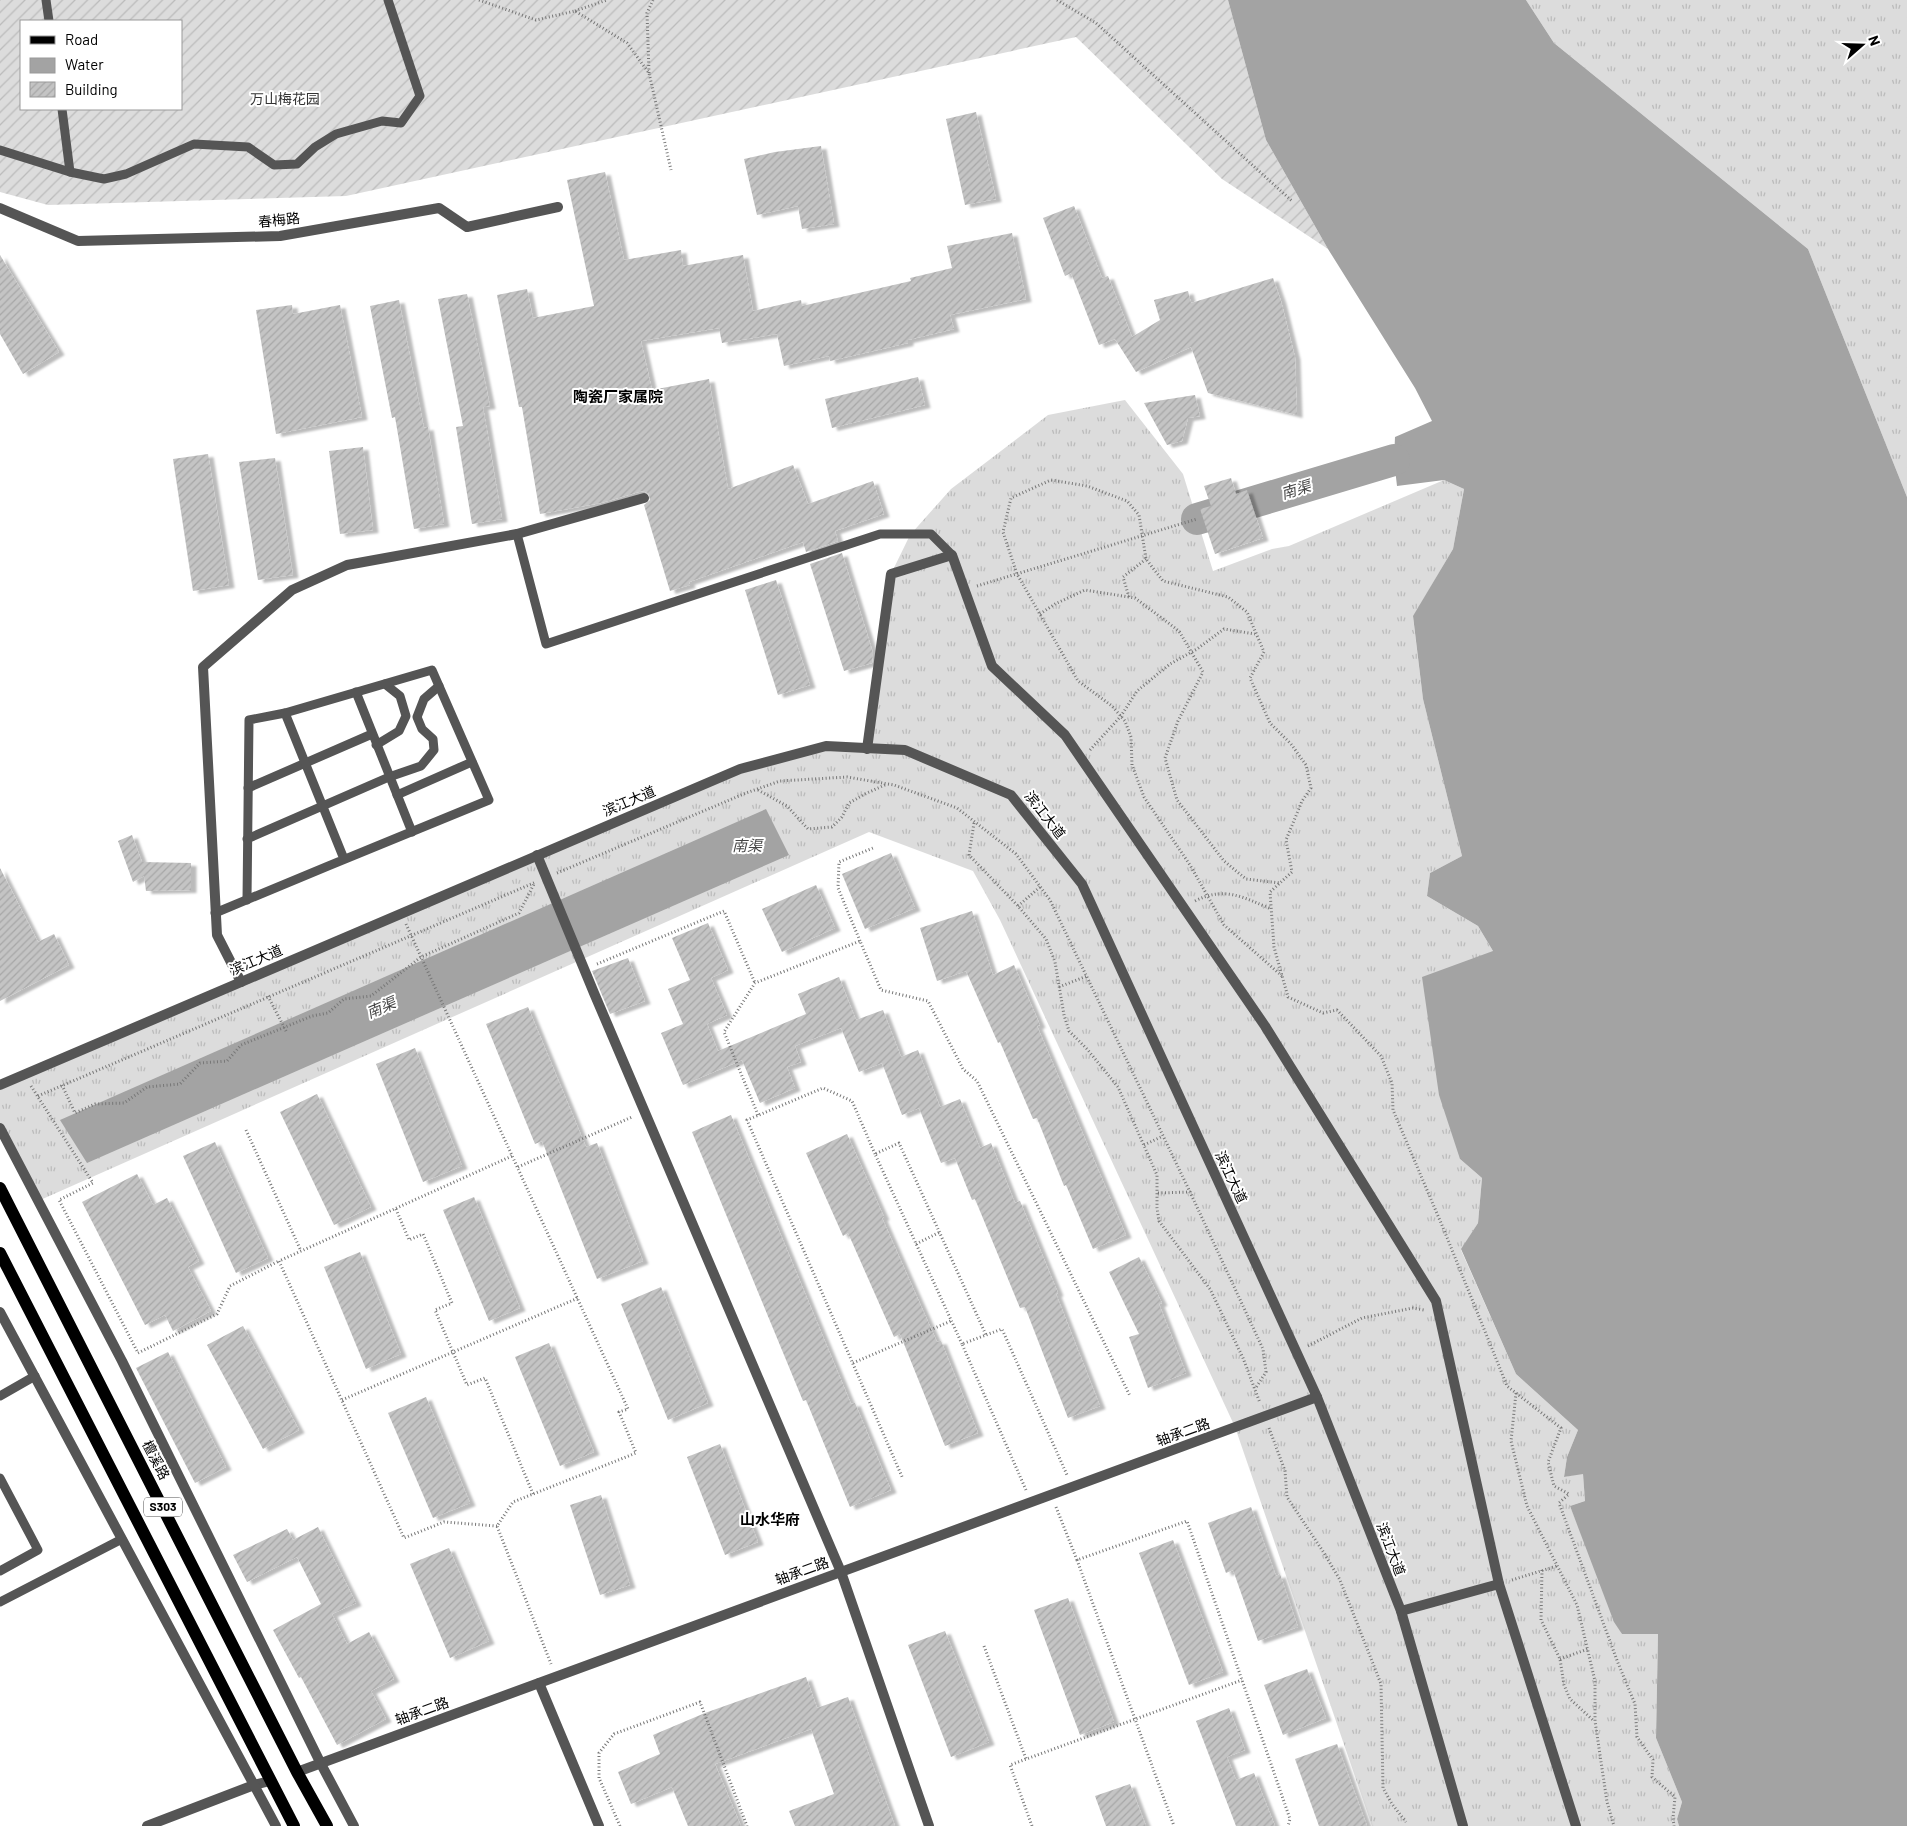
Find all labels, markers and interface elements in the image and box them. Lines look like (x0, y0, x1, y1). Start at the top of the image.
legend (20, 20, 182, 110)
north arrow (1837, 20, 1887, 70)
text: Road (65, 30, 98, 48)
text: N (1865, 33, 1884, 48)
text: Water (65, 55, 104, 73)
text: Building (65, 80, 118, 98)
park label: 万山梅花园 (250, 90, 320, 107)
street label: 春梅路 (257, 209, 301, 230)
district label: 陶瓷厂家属院 (573, 387, 663, 405)
water label: 南渠 (1279, 475, 1315, 502)
street label: 滨江大道 (600, 782, 658, 819)
street label: 滨江大道 (1021, 787, 1069, 842)
water label: 南渠 (732, 836, 764, 854)
street label: 滨江大道 (227, 941, 285, 978)
water label: 南渠 (363, 992, 400, 1021)
street label: 滨江大道 (1212, 1148, 1251, 1206)
street label: 轴承二路 (1154, 1414, 1212, 1449)
street label: 檀溪路 (139, 1437, 174, 1482)
road number: S303 (144, 1498, 182, 1516)
district label: 山水华府 (740, 1510, 800, 1528)
street label: 滨江大道 (1373, 1520, 1409, 1578)
street label: 轴承二路 (773, 1553, 831, 1588)
street label: 轴承二路 (393, 1693, 451, 1728)

